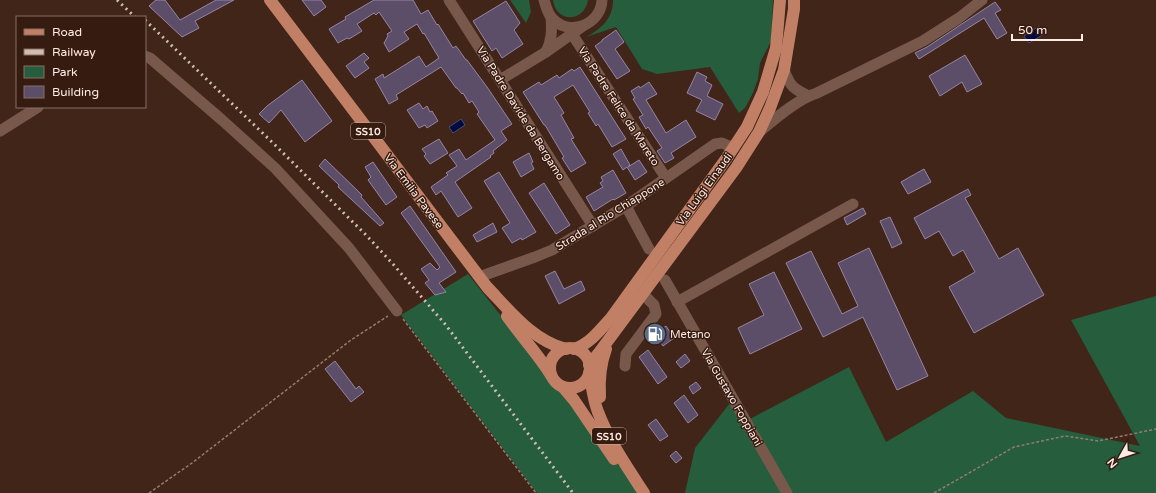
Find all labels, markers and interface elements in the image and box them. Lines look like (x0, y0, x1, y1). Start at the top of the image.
legend (16, 16, 146, 108)
scale bar (1012, 16, 1082, 42)
text: 50 m (1018, 23, 1047, 37)
text: Road (52, 25, 82, 39)
street label: Via Padre Davide da Bergamo (474, 44, 567, 183)
street label: Via Padre Felice da Mareto (575, 44, 662, 169)
text: Railway (52, 45, 96, 59)
text: Park (52, 65, 78, 79)
text: Building (52, 85, 99, 99)
road number: SS10 (351, 123, 385, 139)
street label: Via Luigi Einaudi (674, 150, 735, 228)
street label: Via Emilia Pavese (381, 151, 446, 231)
street label: Strada al Rio Chiappone (553, 176, 667, 253)
fuel station icon: Metano (642, 321, 668, 347)
place label: Metano (670, 328, 711, 341)
street label: Via Gustavo Foppiani (698, 346, 765, 448)
road number: SS10 (592, 428, 626, 444)
north arrow (1100, 437, 1140, 477)
text: N (1105, 455, 1120, 471)

